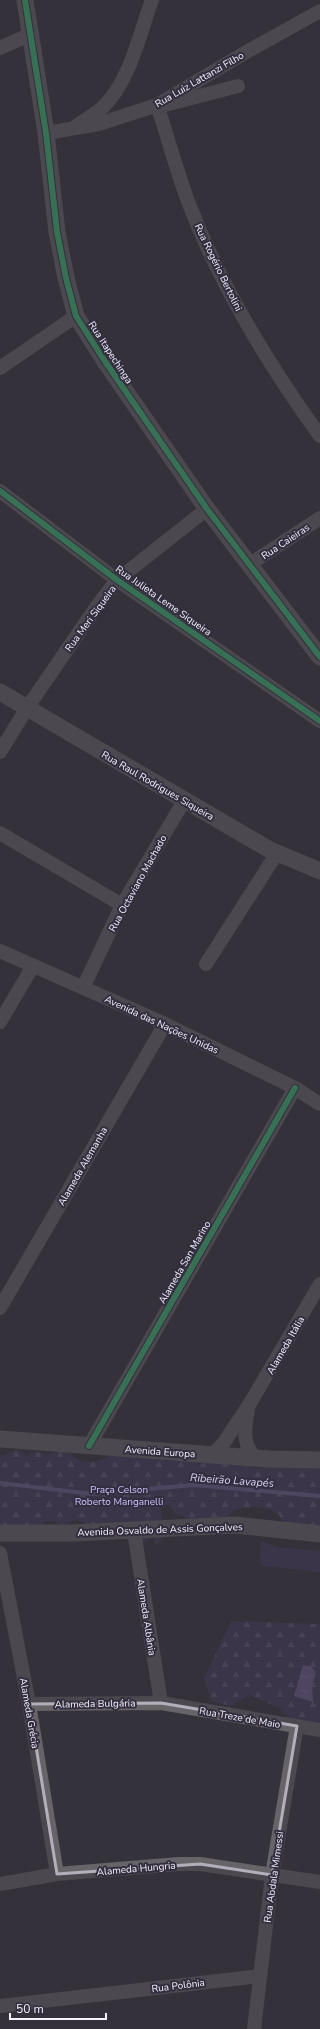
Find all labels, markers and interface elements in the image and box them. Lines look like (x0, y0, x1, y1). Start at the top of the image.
street label: Rua Luiz Lattanzi Filho (152, 48, 247, 111)
street label: Rua Rogério Bertolini (191, 221, 245, 314)
street label: Rua Itapechinga (85, 318, 136, 387)
street label: Rua Caieiras (259, 520, 313, 563)
street label: Rua Julieta Leme Siqueira (113, 562, 214, 639)
street label: Rua Meri Siqueira (62, 583, 120, 655)
street label: Rua Raul Rodrigues Siqueira (99, 748, 216, 824)
street label: Rua Octaviano Machado (105, 832, 171, 934)
street label: Avenida das Nações Unidas (102, 992, 221, 1058)
street label: Alameda Alemanha (55, 1124, 111, 1209)
street label: Alameda San Marino (155, 1218, 215, 1307)
street label: Alameda Itália (264, 1314, 308, 1377)
street label: Avenida Europa (124, 1443, 196, 1461)
water label: Ribeirão Lavapés (190, 1470, 274, 1491)
park label: Praça Celson Roberto Manganelli (75, 1483, 163, 1509)
street label: Avenida Osvaldo de Assis Gonçalves (77, 1520, 243, 1540)
street label: Alameda Albânia (133, 1578, 159, 1657)
street label: Alameda Grécia (16, 1677, 42, 1750)
street label: Alameda Bulgária (55, 1696, 136, 1712)
street label: Rua Treze de Maio (198, 1704, 282, 1732)
street label: Rua Abdala Mimessi (261, 1831, 287, 1924)
street label: Alameda Hungria (96, 1859, 176, 1879)
street label: Rua Polônia (151, 1976, 206, 1996)
scale bar (10, 1995, 106, 2021)
text: 50 m (16, 2001, 44, 2017)

